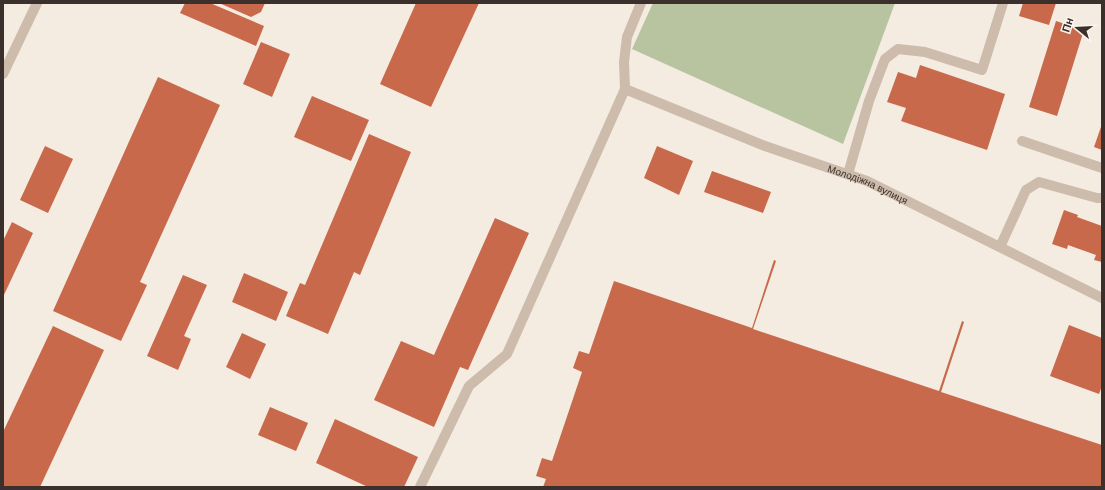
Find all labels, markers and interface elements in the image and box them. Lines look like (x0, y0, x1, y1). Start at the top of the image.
north arrow (1057, 8, 1097, 48)
text: Пн (1060, 16, 1075, 34)
street label: Молодіжна вулиця (826, 162, 910, 206)

